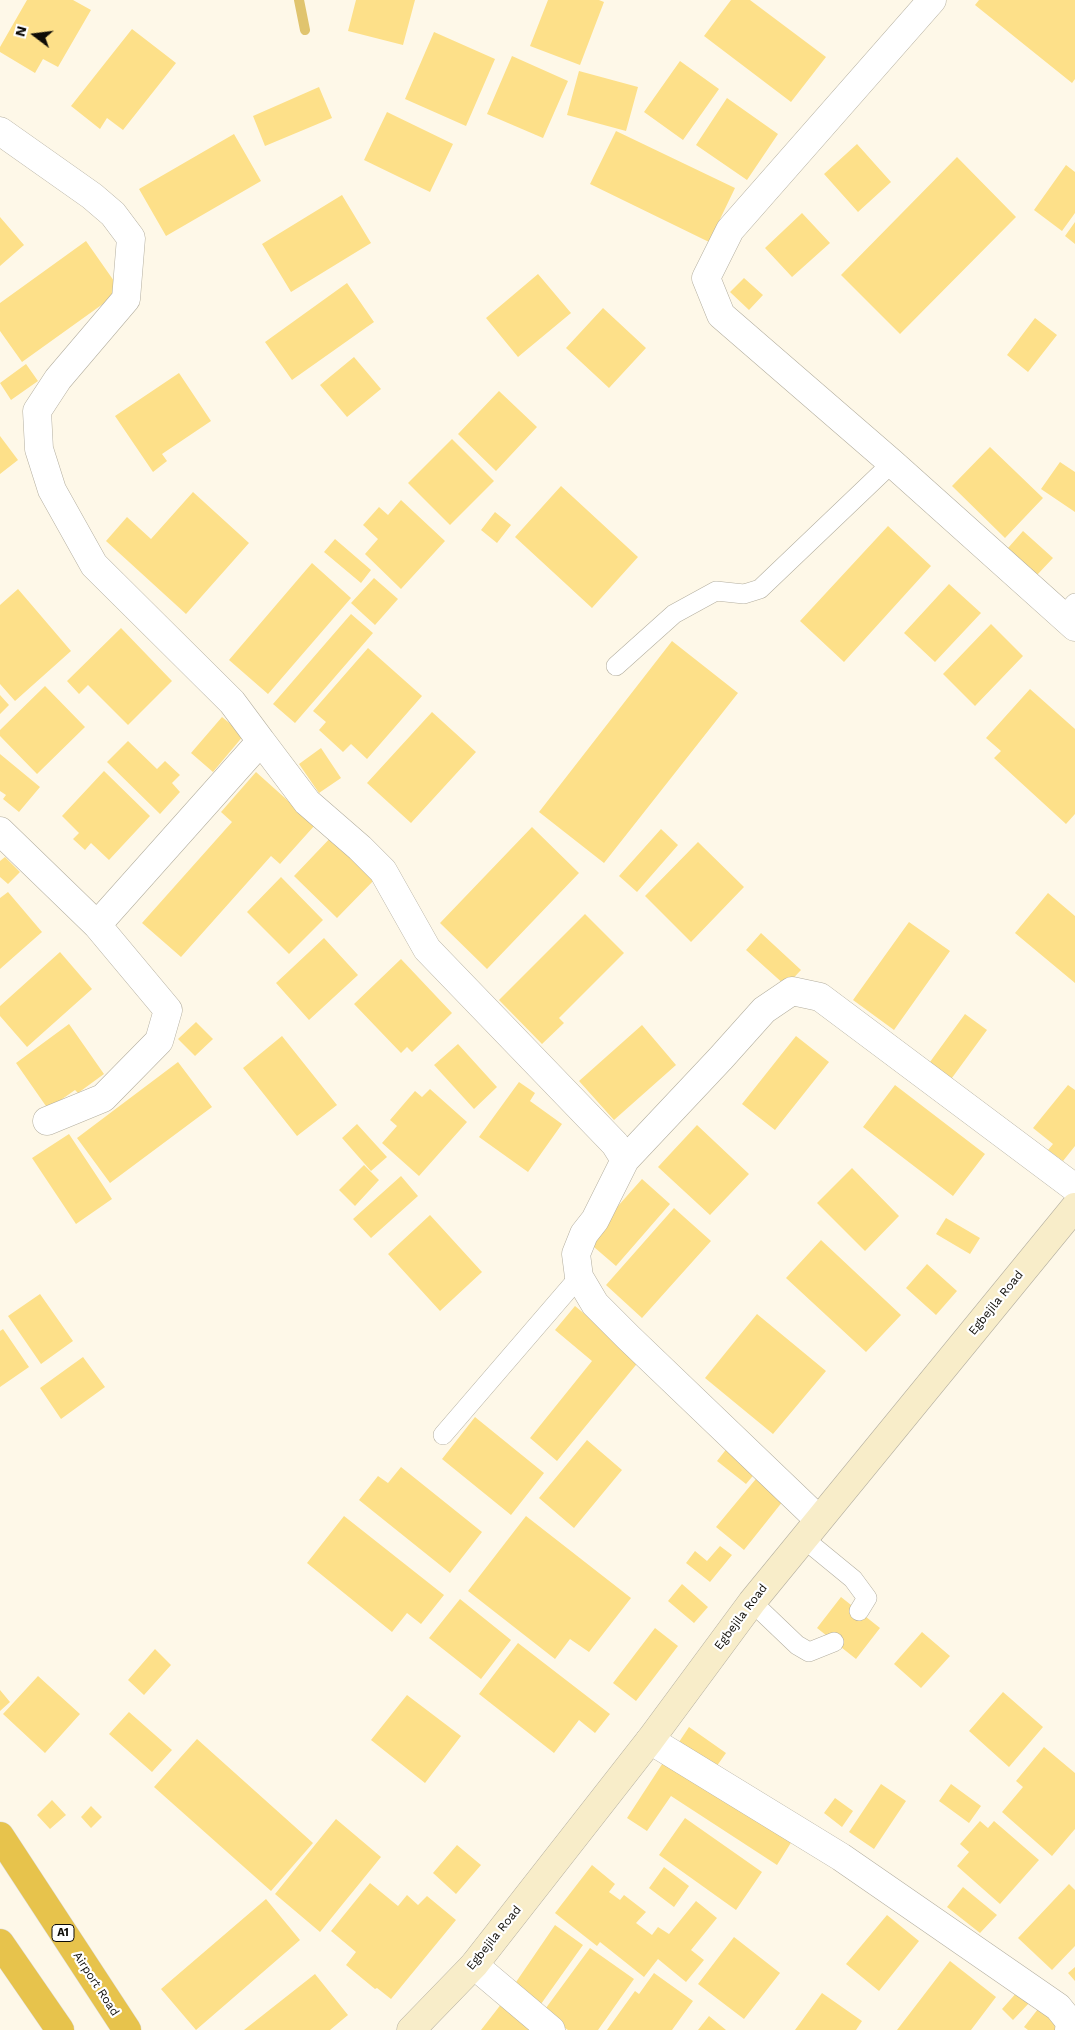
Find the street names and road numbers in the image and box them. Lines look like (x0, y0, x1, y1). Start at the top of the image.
street label: Egbejila Road (966, 1268, 1026, 1338)
street label: Egbejila Road (712, 1581, 770, 1653)
street label: Egbejila Road (464, 1903, 524, 1973)
road number: A1 (52, 1925, 74, 1942)
street label: Airport Road (70, 1949, 122, 2019)

